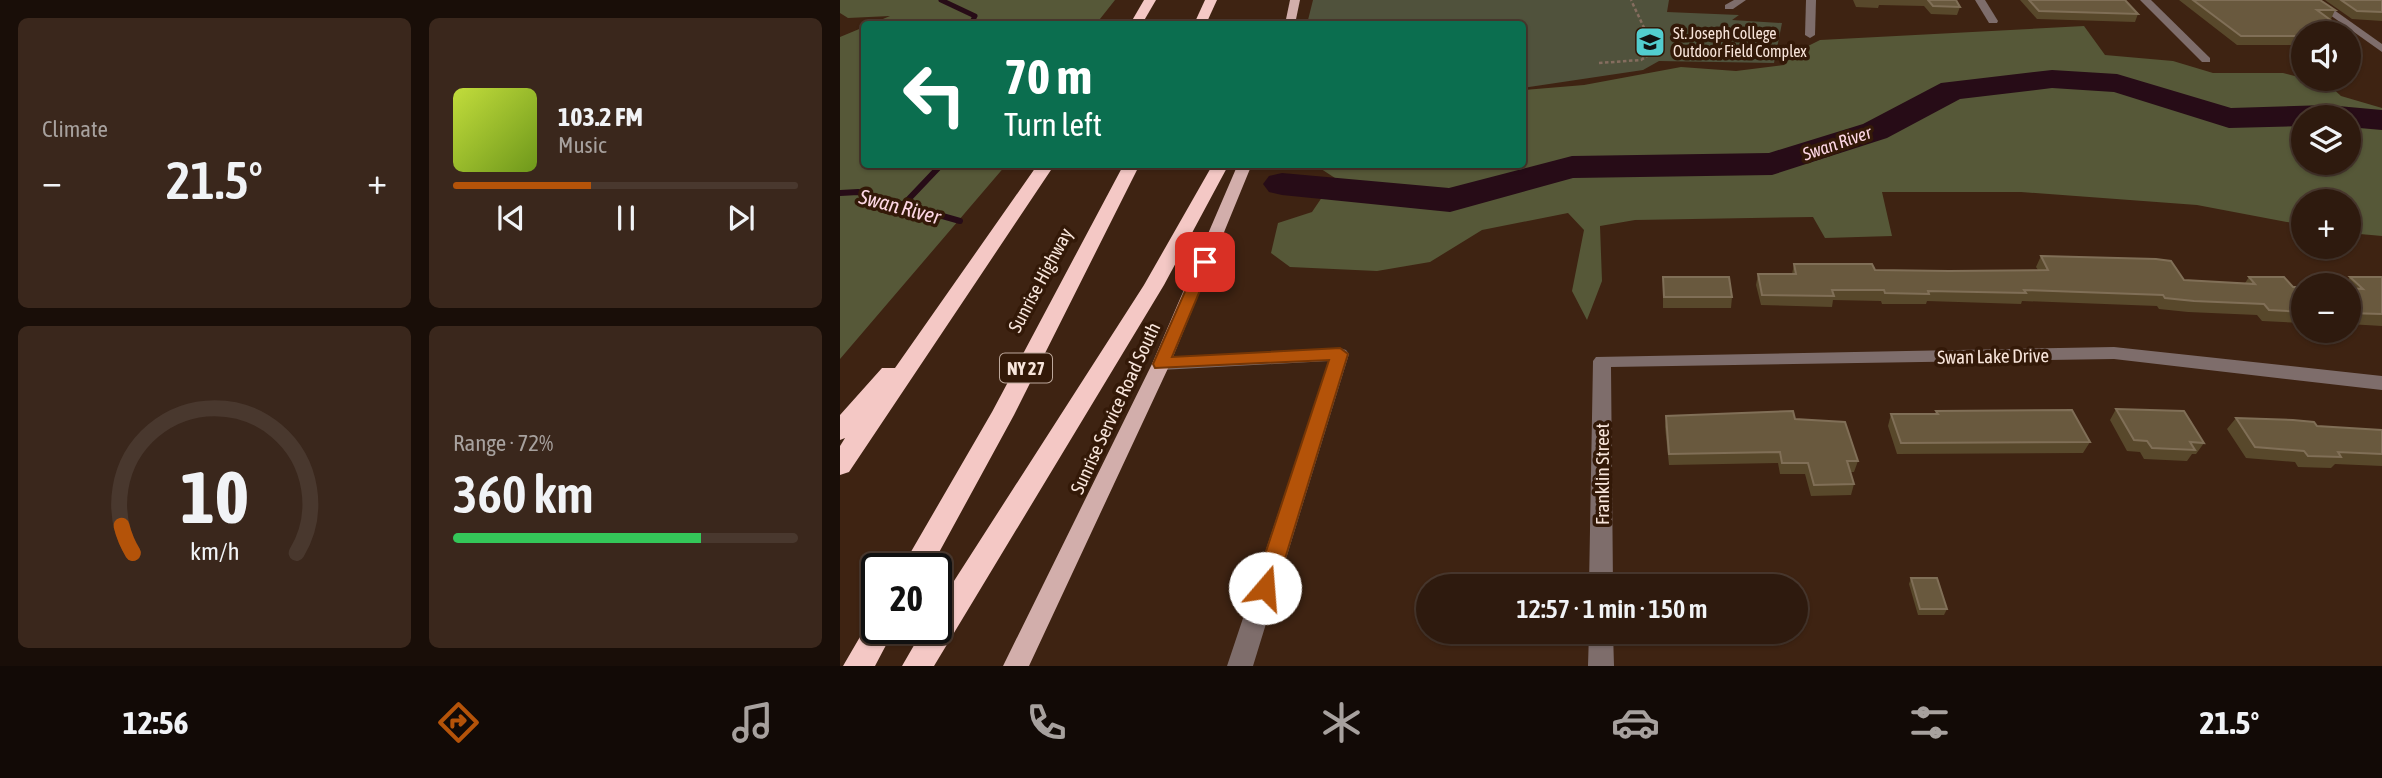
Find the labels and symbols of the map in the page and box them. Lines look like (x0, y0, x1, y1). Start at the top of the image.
place label: St. Joseph College Outdoor Field Complex (1673, 24, 1807, 61)
school or university icon: St. Joseph College Outdoor Field Complex (1633, 25, 1667, 59)
water label: Swan River (1799, 121, 1875, 165)
water label: Swan River (856, 183, 944, 229)
street label: Sunrise Highway (1003, 224, 1077, 336)
pin (1175, 232, 1235, 292)
street label: Sunrise Service Road South (1066, 319, 1164, 497)
street label: Swan Lake Drive (1937, 344, 2049, 368)
road number: NY 27 (1000, 354, 1052, 382)
street label: Franklin Street (1591, 423, 1613, 525)
position arrow (1228, 551, 1302, 625)
speed limit sign: 20 (861, 553, 952, 644)

